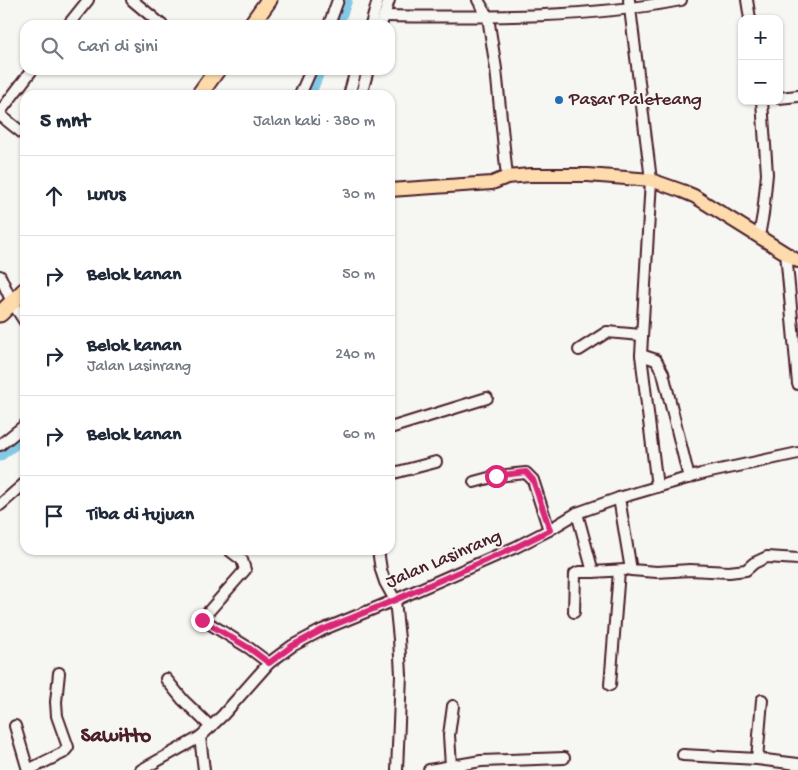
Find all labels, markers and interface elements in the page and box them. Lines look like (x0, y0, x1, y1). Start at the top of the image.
map controls (738, 15, 783, 105)
button: + (738, 15, 783, 60)
search box (20, 20, 395, 75)
icon: search (38, 34, 66, 62)
text: Cari di sini (78, 36, 158, 59)
button: − (738, 60, 783, 105)
place label: Pasar Paleteang (568, 89, 702, 112)
marker: Pasar Paleteang (553, 94, 565, 106)
text: 5 mnt (40, 110, 89, 135)
text: Jalan kaki · 380 m (253, 113, 375, 132)
icon: ahead (40, 182, 68, 210)
text: Lurus (87, 184, 126, 207)
text: 30 m (342, 186, 375, 205)
icon: right (40, 262, 68, 290)
text: Belok kanan (87, 264, 181, 287)
text: 50 m (342, 266, 375, 285)
text: Belok kanan (87, 335, 181, 358)
icon: right (40, 342, 68, 370)
text: 240 m (335, 346, 375, 365)
text: Jalan Lasinrang (87, 358, 191, 377)
icon: right (40, 422, 68, 450)
text: Belok kanan (87, 424, 181, 447)
text: 60 m (343, 426, 375, 445)
route start (485, 465, 508, 488)
icon: arrive (40, 502, 68, 530)
text: Tiba di tujuan (87, 504, 194, 527)
street label: Jalan Lasinrang (383, 525, 506, 595)
route end (191, 609, 214, 632)
district label: Sawitto (81, 725, 151, 750)

